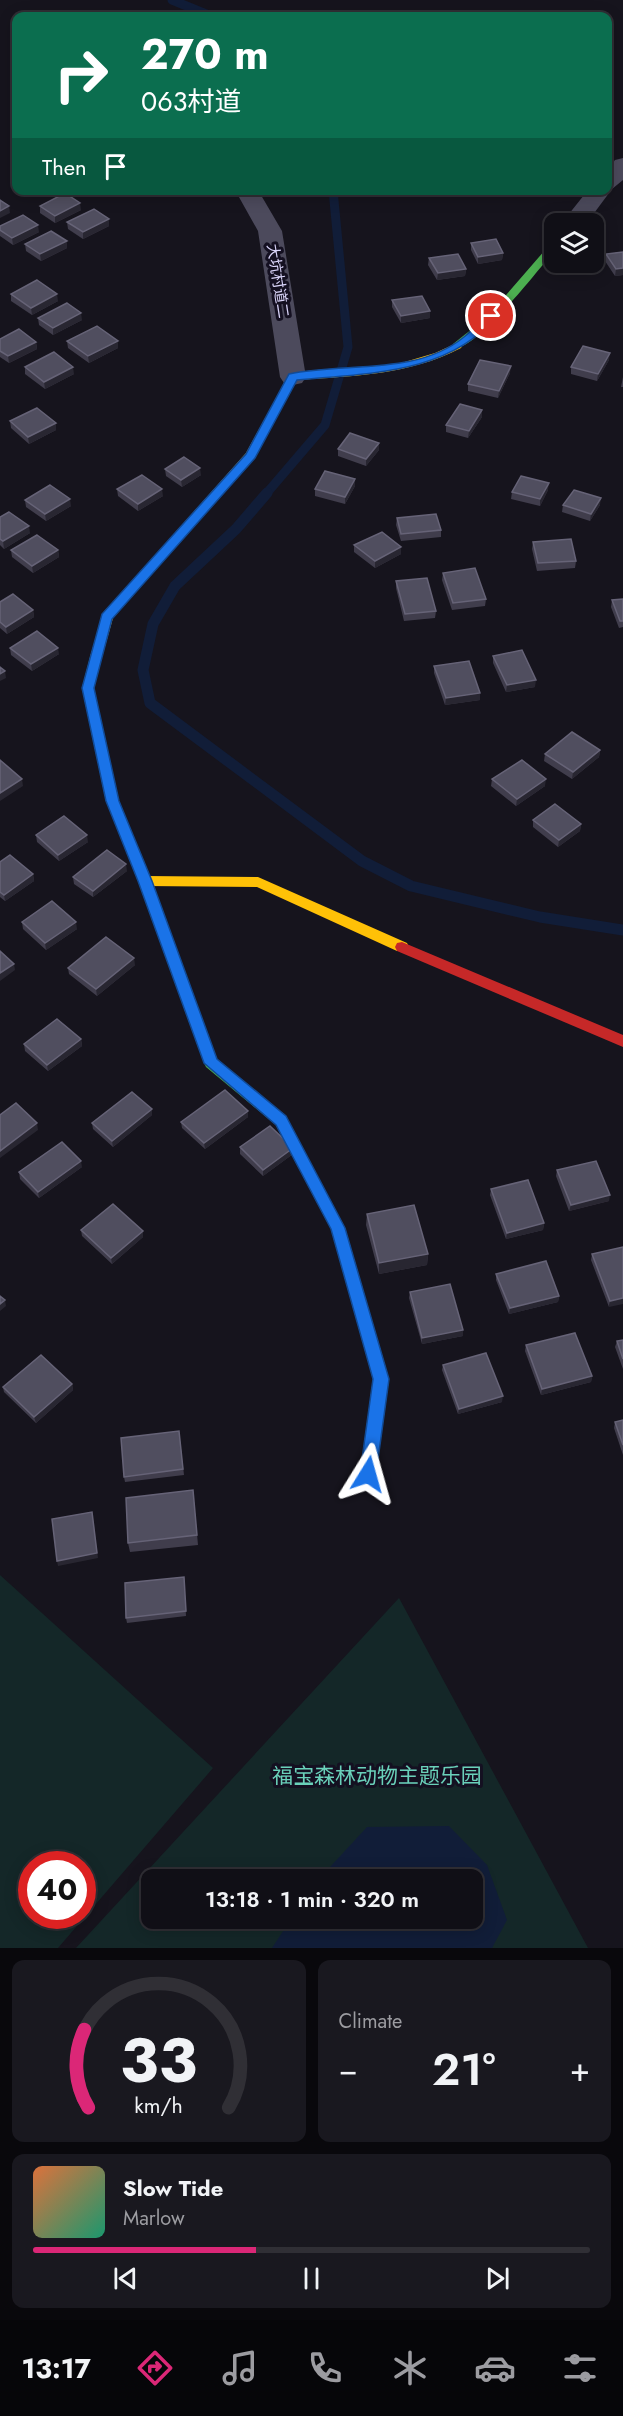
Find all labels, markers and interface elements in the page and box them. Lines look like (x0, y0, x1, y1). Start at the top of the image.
text: 270 m (141, 24, 269, 85)
icon: right (42, 36, 120, 114)
text: 063村道 (141, 82, 242, 121)
icon: arrive (99, 150, 132, 183)
text: Then (42, 151, 87, 183)
map controls (544, 213, 604, 273)
button: layers (544, 213, 604, 273)
street label: 大坑村道二 (261, 242, 295, 320)
pin (465, 290, 516, 341)
icon: arrive (474, 299, 507, 332)
position arrow (336, 1442, 400, 1506)
park label: 福宝森林动物主题乐园 (272, 1761, 482, 1791)
speed limit sign: 40 (18, 1851, 96, 1929)
text: 13:18 · 1 min · 320 m (205, 1883, 419, 1915)
text: Climate (339, 2007, 402, 2036)
text: 33 (120, 2015, 197, 2105)
text: 21° (432, 2037, 496, 2102)
text: − (339, 2046, 358, 2093)
text: + (570, 2046, 590, 2093)
text: km/h (135, 2090, 183, 2121)
text: Slow Tide (123, 2172, 223, 2204)
text: Marlow (123, 2204, 185, 2233)
icon: previous (109, 2262, 142, 2295)
icon: pause (295, 2262, 328, 2295)
icon: next (481, 2262, 514, 2295)
icon: directions (134, 2347, 176, 2389)
icon: music (219, 2347, 261, 2389)
icon: phone (304, 2347, 346, 2389)
icon: climate (389, 2347, 431, 2389)
icon: car (474, 2347, 516, 2389)
icon: filters (559, 2347, 601, 2389)
text: 13:17 (22, 2349, 91, 2388)

